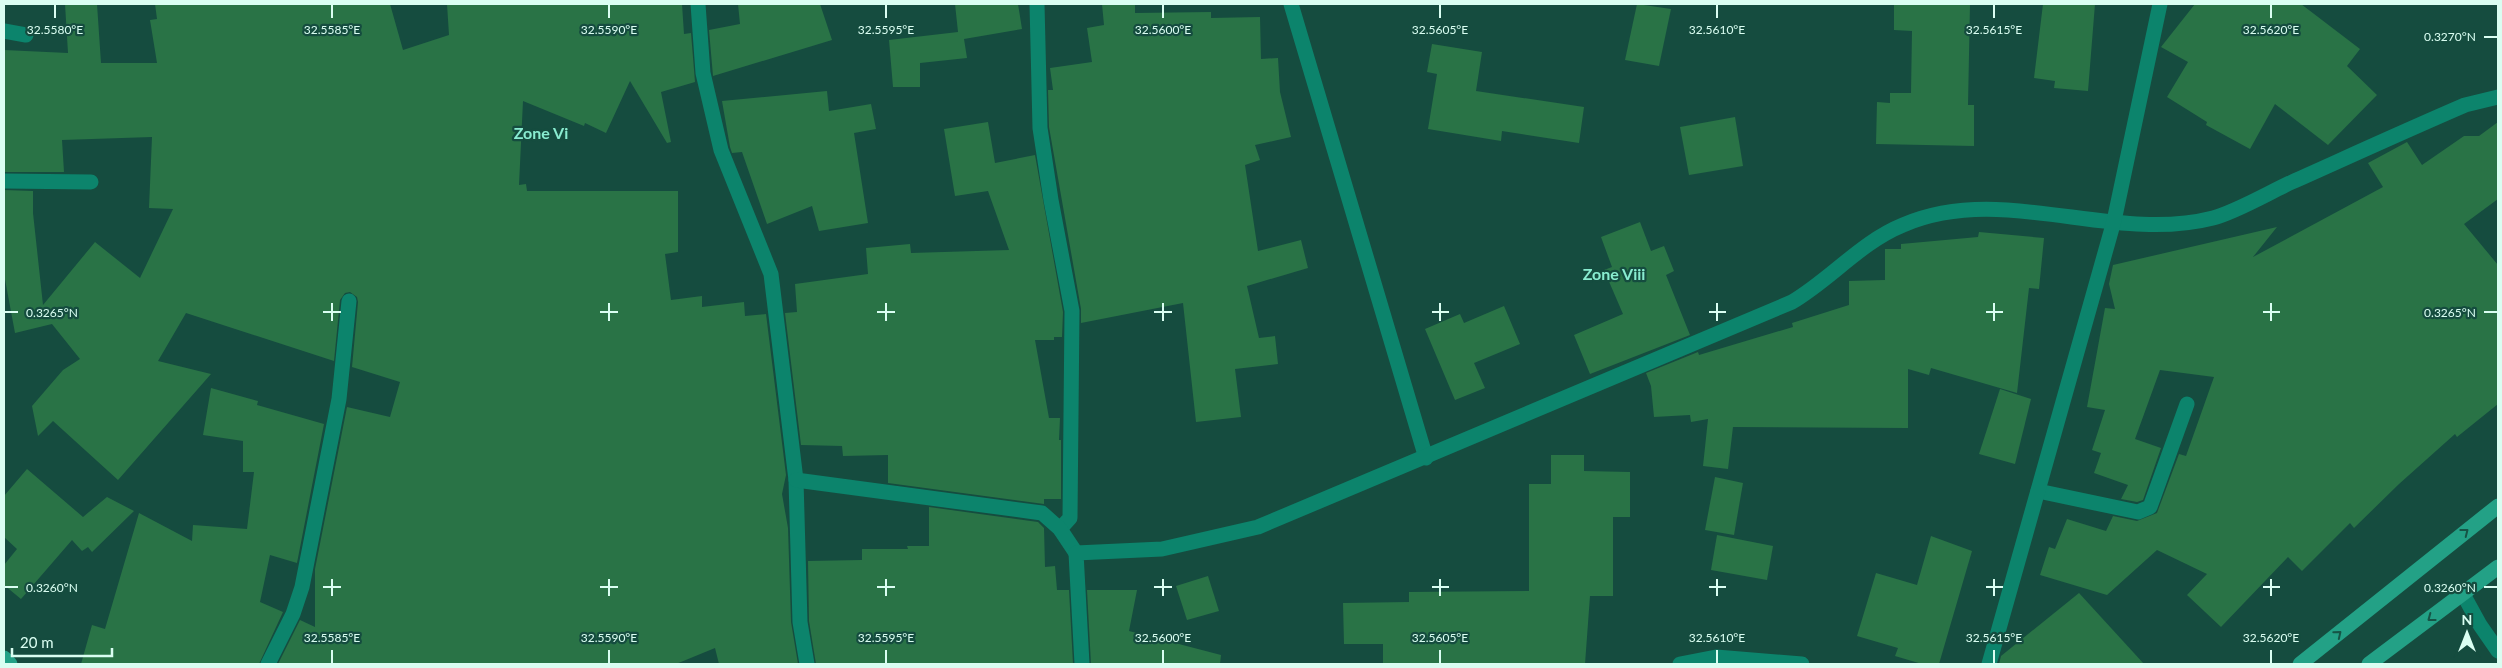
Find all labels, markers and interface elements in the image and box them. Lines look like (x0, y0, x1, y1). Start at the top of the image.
text: 32.5580°E (27, 22, 83, 37)
text: 32.5585°E (304, 22, 360, 37)
text: 32.5590°E (581, 22, 637, 37)
text: 32.5595°E (858, 22, 914, 37)
text: 32.5600°E (1135, 22, 1191, 37)
text: 32.5605°E (1412, 22, 1468, 37)
text: 32.5610°E (1689, 22, 1745, 37)
text: 32.5615°E (1966, 22, 2022, 37)
text: 32.5620°E (2243, 22, 2299, 37)
text: 0.3270°N (2424, 29, 2476, 44)
district label: Zone Vi (514, 123, 568, 142)
district label: Zone Viii (1583, 264, 1645, 283)
text: 0.3265°N (26, 305, 78, 320)
text: 0.3265°N (2424, 305, 2476, 320)
one-way arrow (2459, 529, 2469, 538)
text: 0.3260°N (26, 580, 78, 595)
text: 0.3260°N (2424, 580, 2476, 595)
north arrow (2442, 608, 2492, 658)
text: N (2462, 611, 2472, 628)
one-way arrow (2428, 612, 2437, 620)
scale bar (12, 626, 112, 658)
text: 32.5585°E (304, 630, 360, 645)
text: 32.5590°E (581, 630, 637, 645)
text: 32.5595°E (858, 630, 914, 645)
text: 32.5600°E (1135, 630, 1191, 645)
text: 32.5605°E (1412, 630, 1468, 645)
text: 32.5610°E (1689, 630, 1745, 645)
text: 32.5615°E (1966, 630, 2022, 645)
text: 32.5620°E (2243, 630, 2299, 645)
one-way arrow (2332, 631, 2341, 639)
text: 20 m (20, 633, 54, 651)

